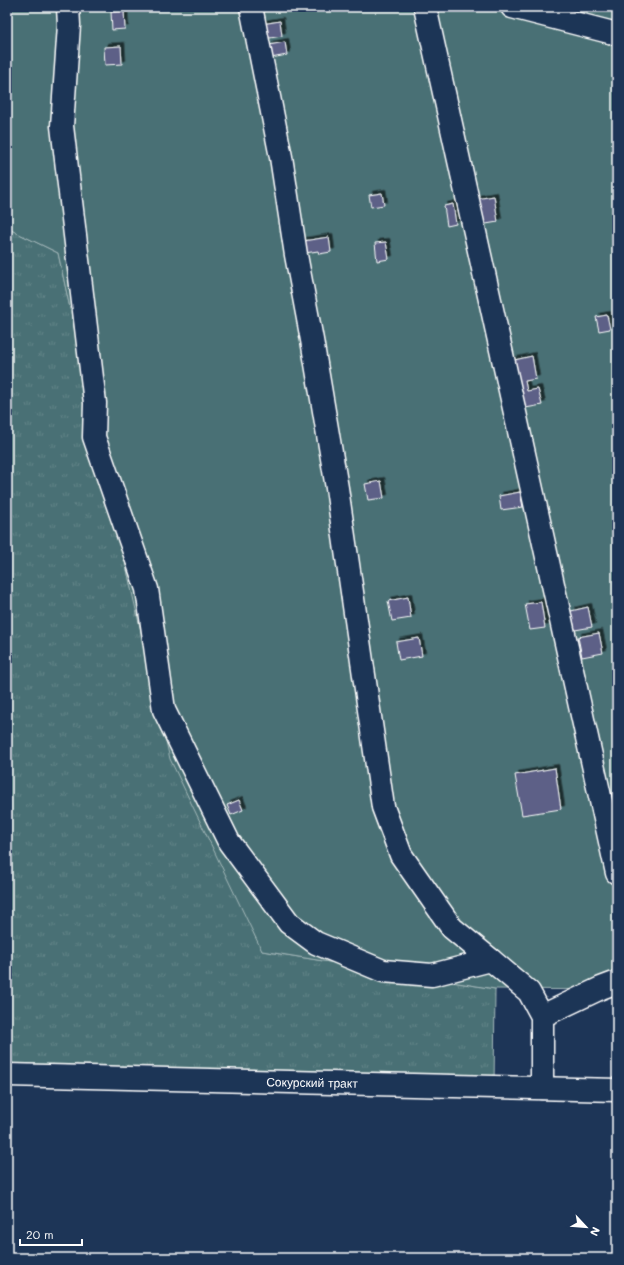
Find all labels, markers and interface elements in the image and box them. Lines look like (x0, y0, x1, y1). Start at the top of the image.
street label: Сокурский тракт (266, 1073, 358, 1091)
north arrow (566, 1207, 606, 1247)
scale bar (20, 1221, 82, 1247)
text: N (587, 1225, 604, 1239)
text: 20 m (26, 1226, 54, 1242)

